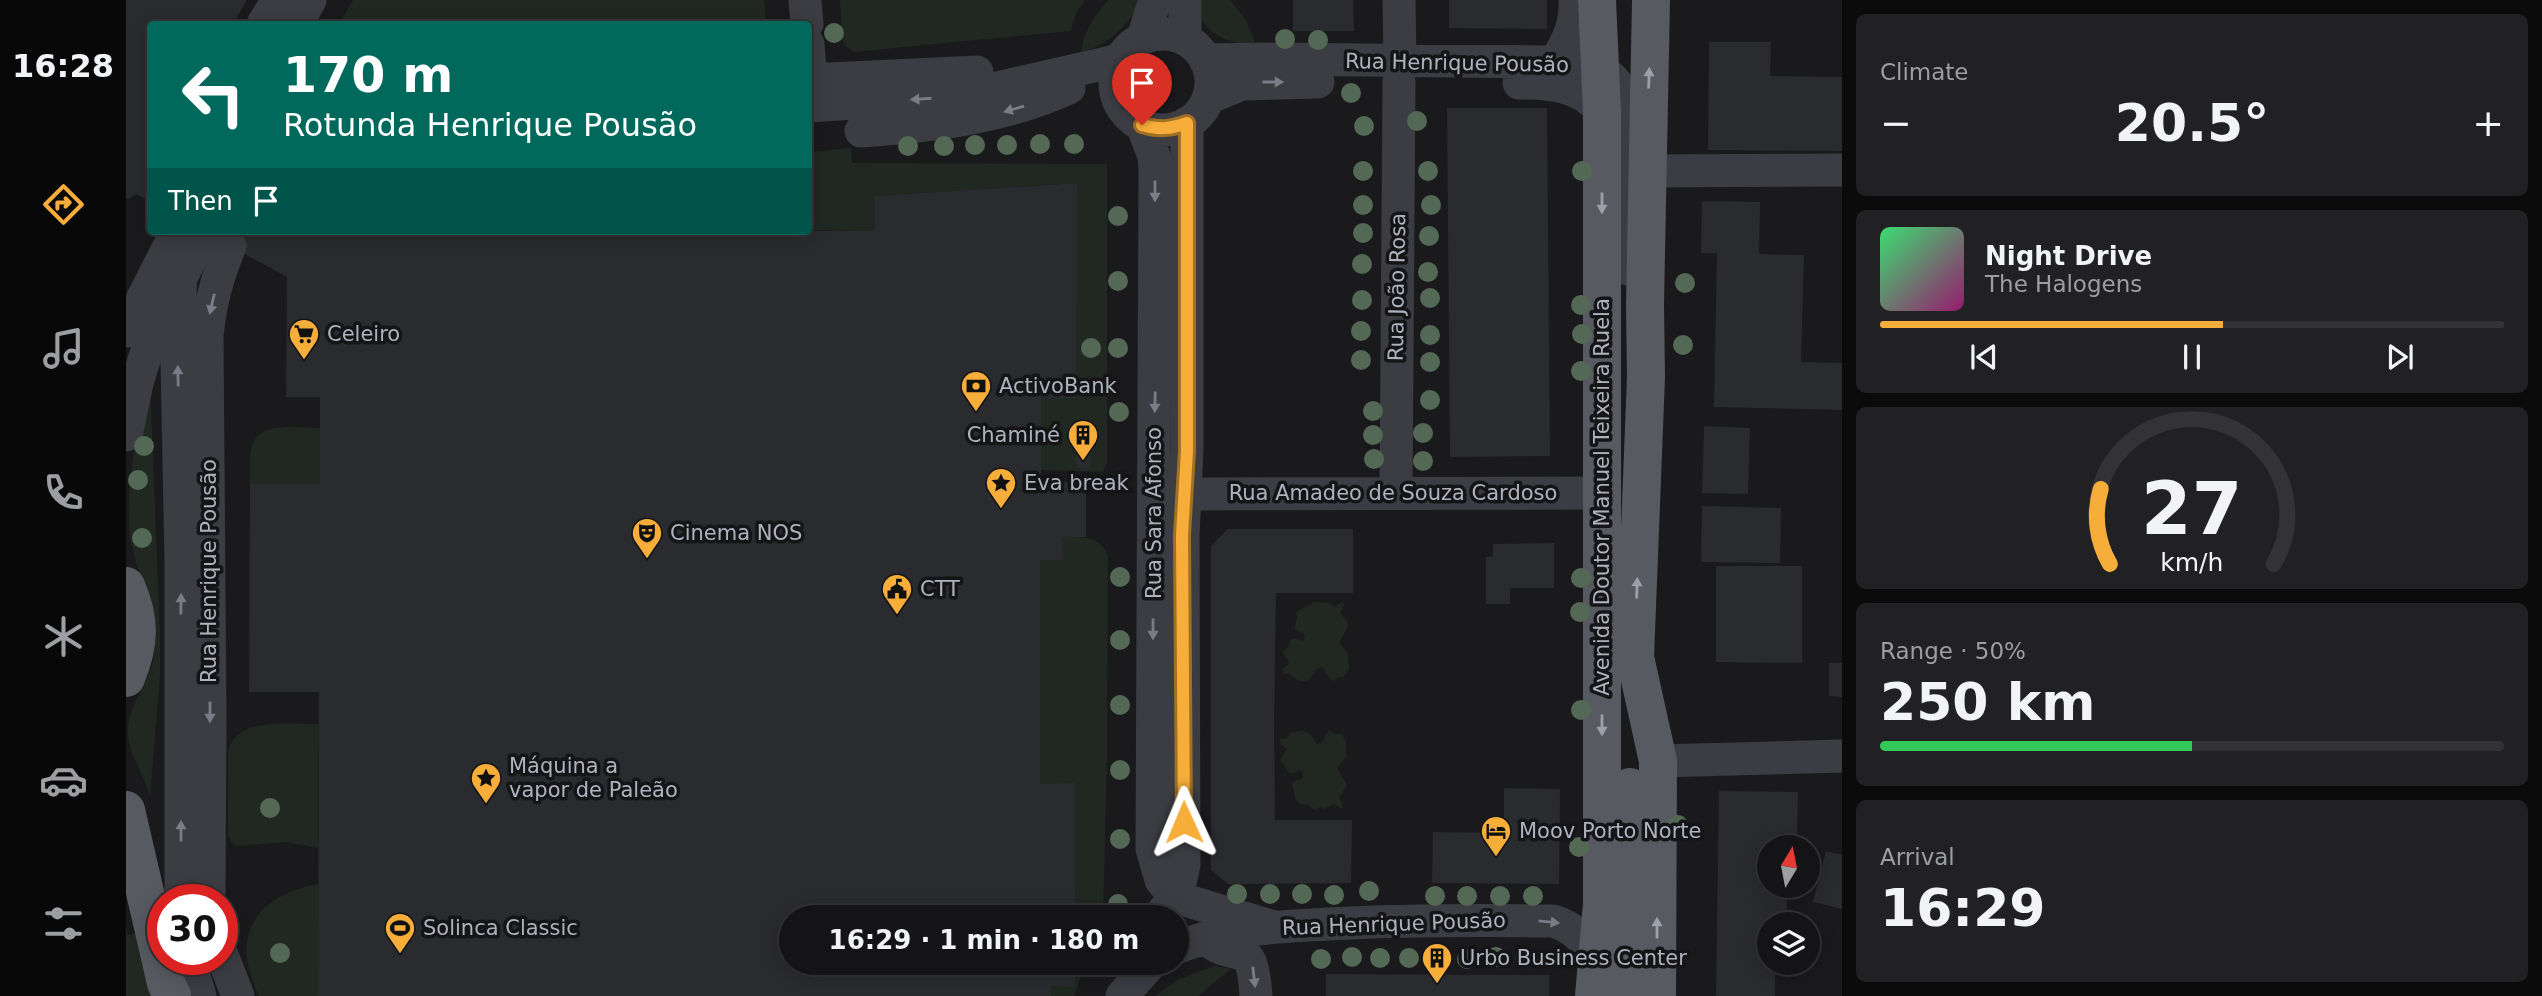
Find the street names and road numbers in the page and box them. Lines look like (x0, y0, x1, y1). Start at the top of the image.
street label: Rua Henrique Pousão (1345, 49, 1569, 77)
street label: Rua João Rosa (1384, 213, 1410, 361)
street label: Avenida Doutor Manuel Teixeira Ruela (1590, 298, 1614, 696)
street label: Rua Sara Afonso (1142, 427, 1166, 599)
street label: Rua Henrique Pousão (197, 459, 221, 683)
street label: Rua Amadeo de Souza Cardoso (1229, 481, 1557, 505)
street label: Rua Henrique Pousão (1282, 908, 1506, 940)

